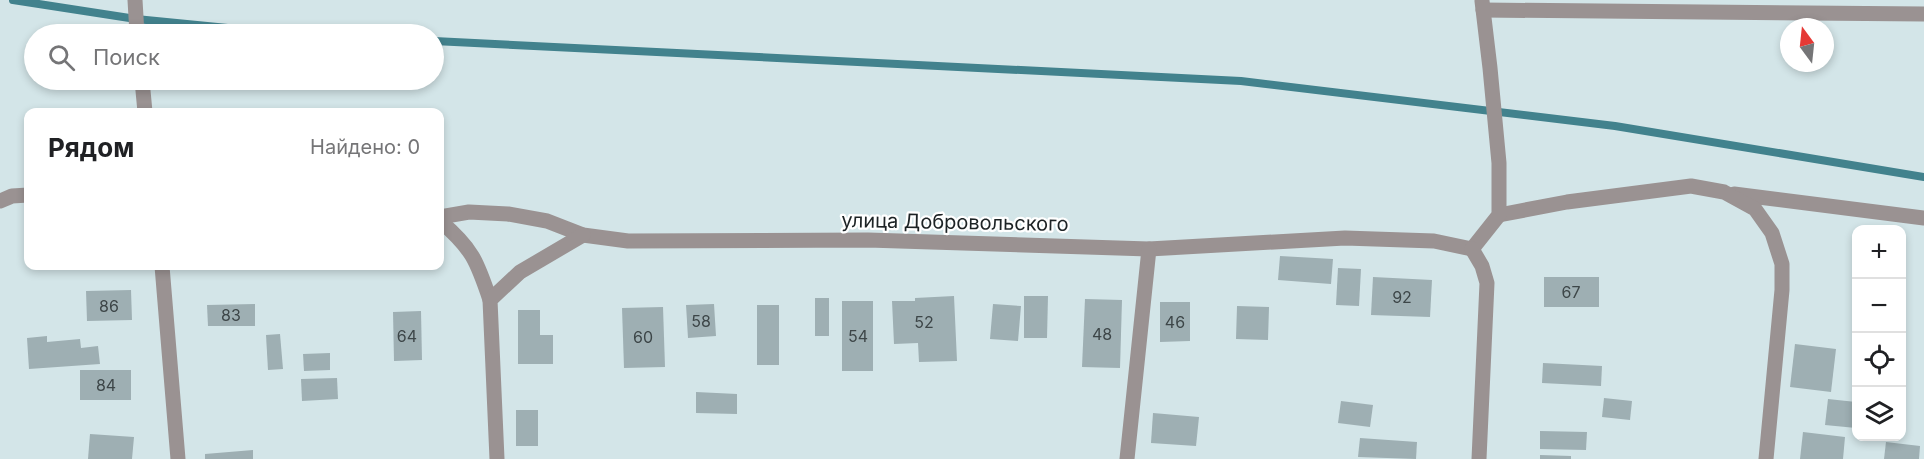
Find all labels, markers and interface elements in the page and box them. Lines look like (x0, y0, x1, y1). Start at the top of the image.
north arrow (1780, 18, 1834, 72)
search box (24, 24, 444, 90)
icon: search (45, 41, 78, 74)
text: Поиск (93, 44, 160, 70)
text: Рядом (48, 132, 134, 163)
text: Найдено: 0 (310, 135, 420, 159)
street label: улица Добровольского (841, 208, 1069, 236)
map controls (1852, 225, 1906, 441)
button: + (1852, 225, 1906, 279)
button: − (1852, 279, 1906, 333)
house number: 67 (1562, 282, 1580, 302)
house number: 92 (1392, 287, 1412, 307)
house number: 86 (99, 296, 119, 316)
house number: 83 (221, 305, 241, 325)
house number: 58 (691, 311, 711, 331)
house number: 52 (914, 312, 934, 332)
house number: 46 (1165, 312, 1185, 332)
house number: 48 (1092, 324, 1112, 344)
house number: 64 (397, 326, 417, 346)
house number: 54 (848, 326, 868, 346)
house number: 60 (633, 327, 653, 347)
button: locate (1852, 333, 1906, 387)
house number: 84 (96, 375, 116, 395)
button: layers (1852, 387, 1906, 441)

